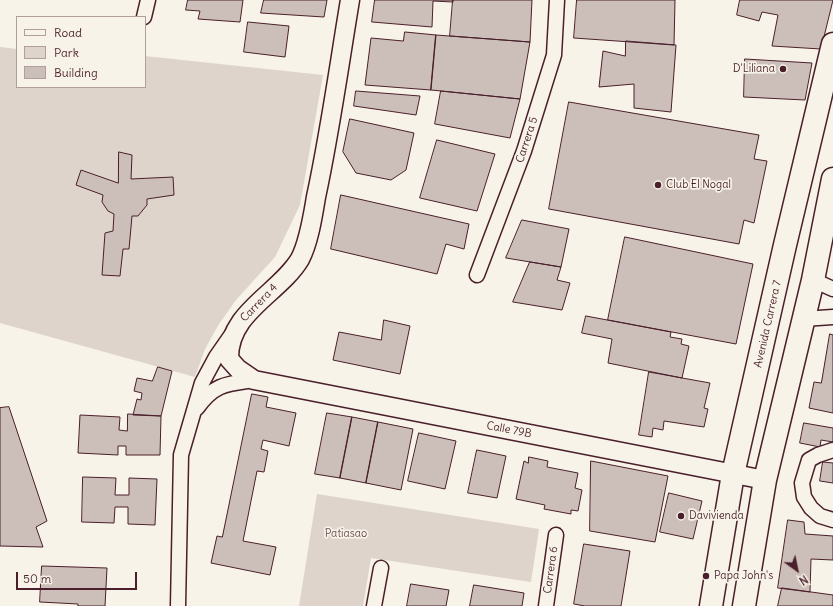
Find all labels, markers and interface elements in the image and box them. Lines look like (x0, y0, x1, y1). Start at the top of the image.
legend (16, 16, 146, 88)
text: Road (54, 25, 82, 40)
text: Park (54, 45, 79, 60)
place label: D'Liliana (733, 62, 775, 76)
marker: D'Liliana (778, 64, 788, 74)
text: Building (54, 65, 98, 80)
street label: Carrera 5 (513, 115, 541, 165)
place label: Club El Nogal (666, 178, 731, 192)
marker: Club El Nogal (653, 180, 663, 190)
street label: Avenida Carrera 7 (752, 279, 784, 369)
street label: Carrera 4 (238, 281, 280, 325)
street label: Calle 79B (485, 419, 533, 441)
place label: Davivienda (689, 509, 744, 523)
marker: Davivienda (676, 511, 686, 521)
park label: Patiasao (325, 527, 367, 541)
street label: Carrera 6 (541, 546, 561, 594)
north arrow (777, 550, 817, 590)
scale bar (18, 564, 139, 590)
place label: Papa John's (714, 569, 773, 583)
text: 50 m (23, 571, 51, 586)
marker: Papa John's (701, 571, 711, 581)
text: N (797, 572, 811, 588)

